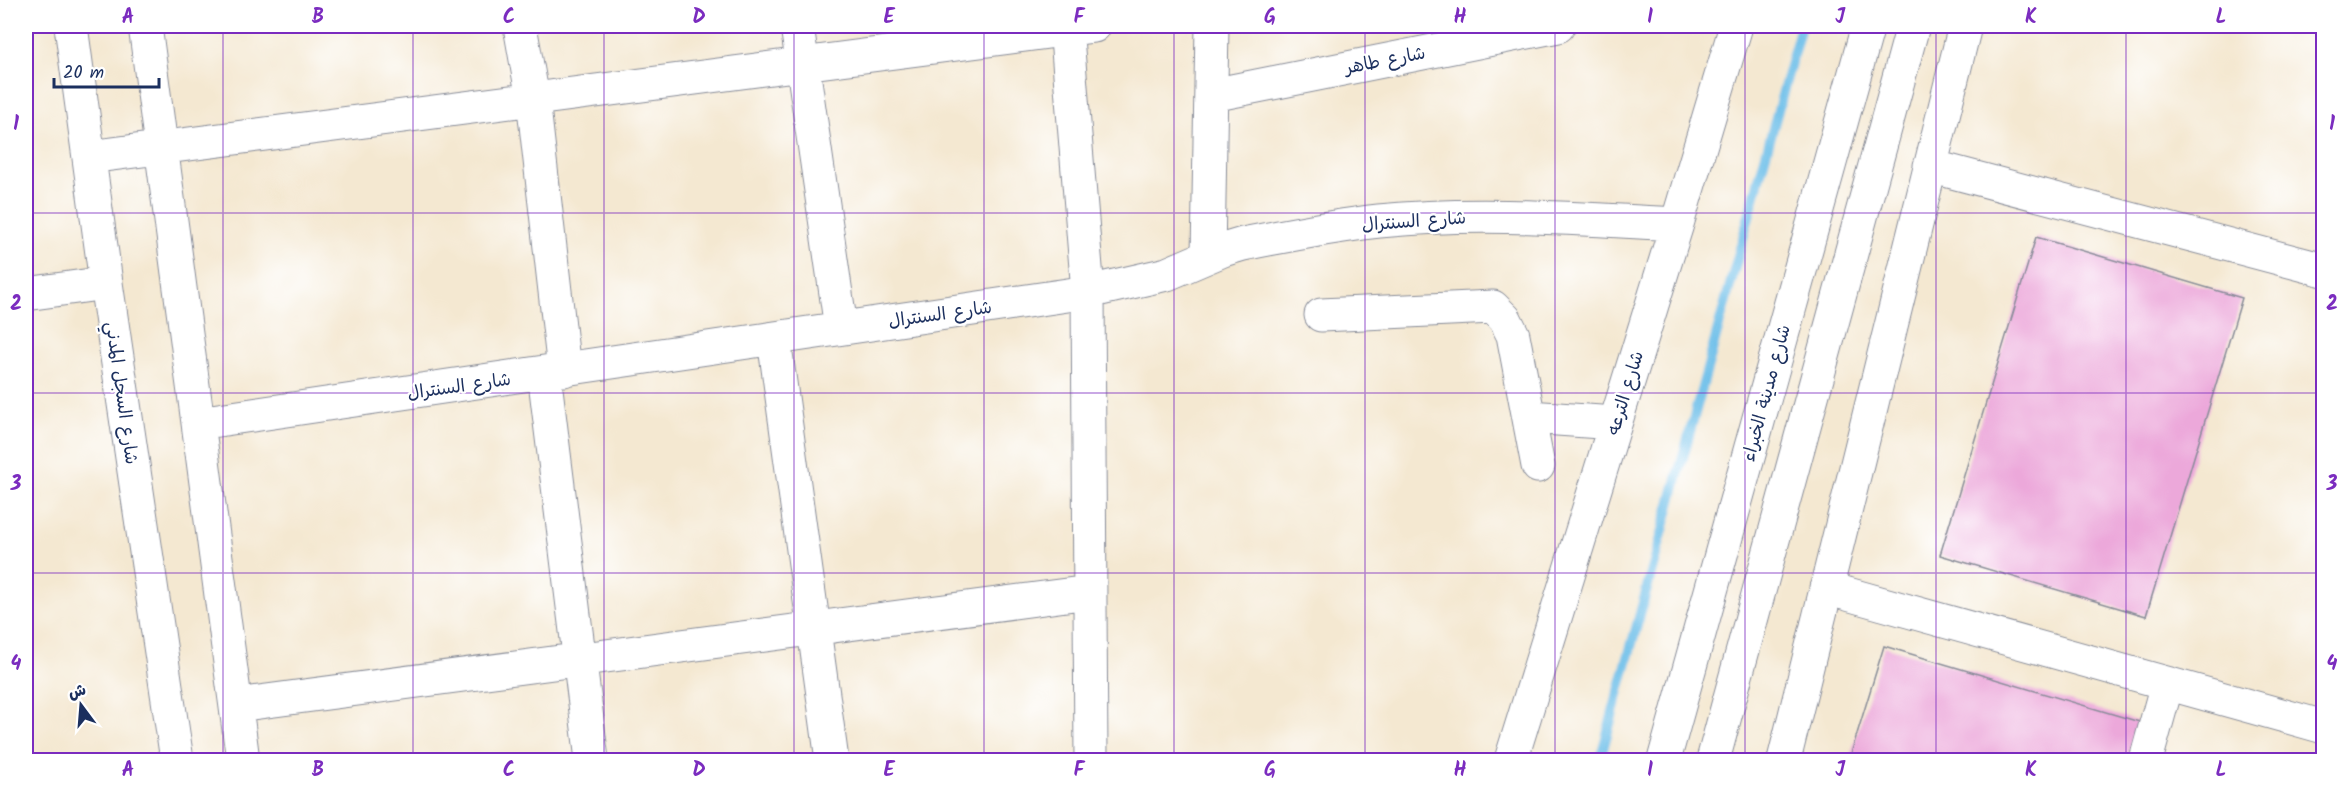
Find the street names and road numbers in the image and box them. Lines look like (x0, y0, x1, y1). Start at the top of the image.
street label: شارع طاهر (1340, 39, 1428, 84)
street label: شارع السنترال (1361, 204, 1467, 241)
street label: شارع السنترال (887, 294, 994, 337)
street label: شارع السجل المدني (96, 320, 145, 467)
street label: شارع مدينة الخبراء (1735, 322, 1800, 465)
street label: شارع الترعه (1600, 348, 1653, 439)
street label: شارع السنترال (406, 366, 513, 409)

